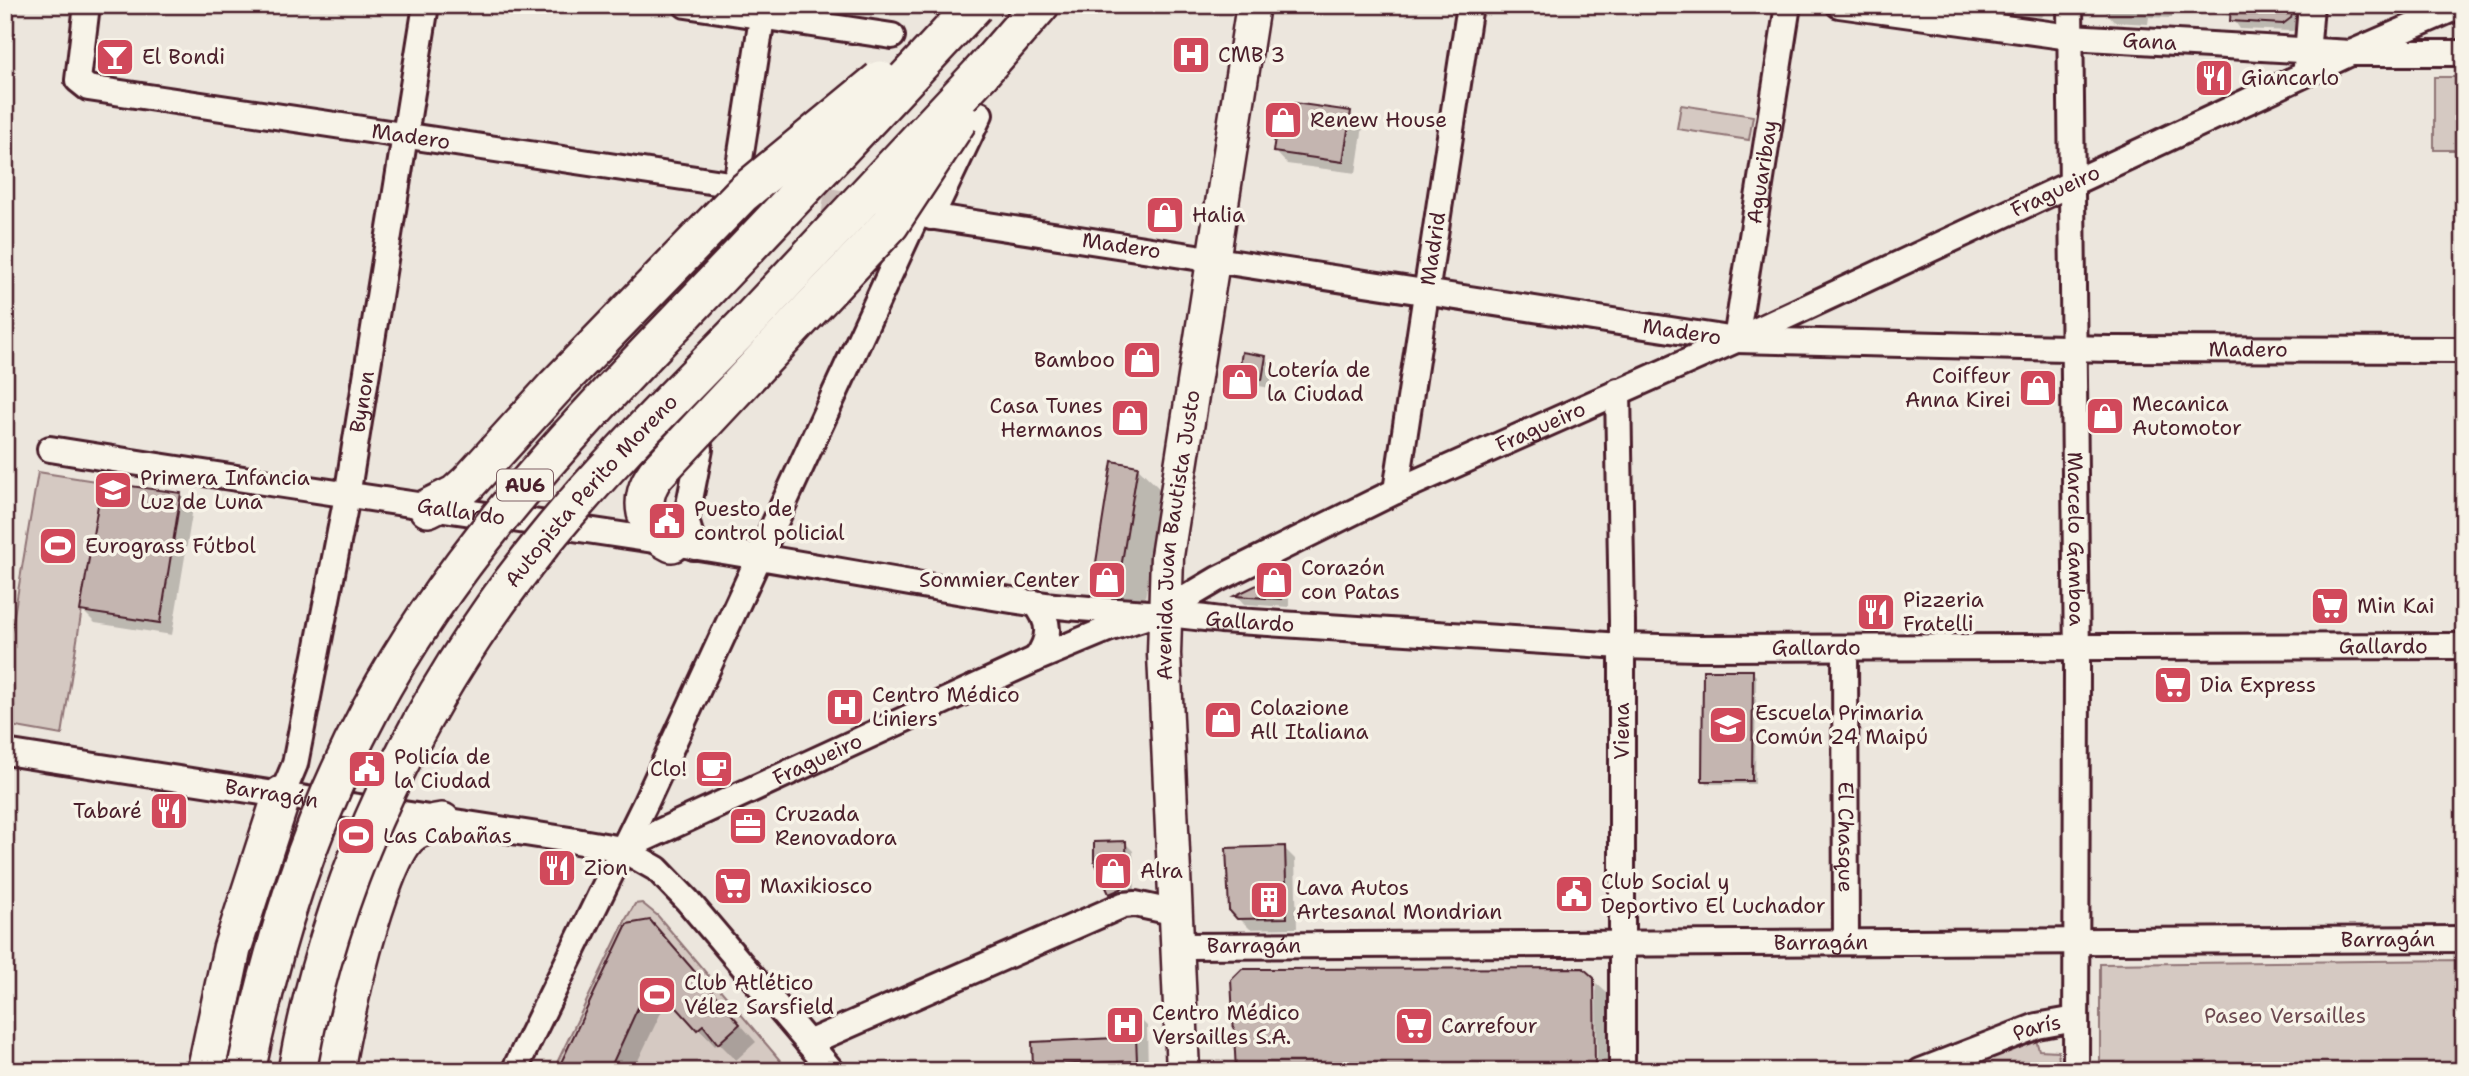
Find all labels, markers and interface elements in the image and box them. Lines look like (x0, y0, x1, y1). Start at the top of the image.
street label: Gana (2122, 26, 2178, 57)
hospital icon: CMB 3 (1170, 34, 1212, 76)
bar icon: El Bondi (94, 36, 136, 78)
place label: CMB 3 (1218, 41, 1285, 69)
place label: El Bondi (142, 43, 225, 71)
restaurant icon: Giancarlo (2193, 57, 2235, 99)
place label: Giancarlo (2241, 64, 2339, 92)
shop icon: Renew House (1262, 99, 1304, 141)
place label: Renew House (1310, 106, 1447, 134)
street label: Madero (370, 117, 452, 156)
street label: Aguaribay (1740, 118, 1784, 226)
street label: Fragueiro (2006, 158, 2104, 224)
shop icon: Halia (1144, 194, 1186, 236)
place label: Halia (1192, 201, 1245, 229)
street label: Madrid (1413, 210, 1452, 288)
street label: Madero (1080, 226, 1163, 265)
street label: Madero (1641, 312, 1723, 352)
street label: Madero (2209, 335, 2288, 364)
shop icon: Bamboo (1121, 339, 1163, 381)
place label: Bamboo (1034, 346, 1115, 374)
place label: Lotería de la Ciudad (1267, 356, 1371, 408)
shop icon: Lotería de la Ciudad (1219, 361, 1261, 403)
place label: Coiffeur Anna Kirei (1905, 362, 2011, 414)
shop icon: Coiffeur Anna Kirei (2017, 367, 2059, 409)
street label: Bynon (343, 369, 381, 435)
street label: Autopista Perito Moreno (499, 388, 684, 593)
street label: Avenida Juan Bautista Justo (1150, 388, 1207, 681)
place label: Mecanica Automotor (2132, 390, 2242, 442)
place label: Casa Tunes Hermanos (990, 392, 1103, 444)
street label: Fragueiro (1491, 395, 1590, 459)
shop icon: Mecanica Automotor (2084, 395, 2126, 437)
shop icon: Casa Tunes Hermanos (1109, 397, 1151, 439)
street label: Marcelo Gamboa (2061, 452, 2091, 626)
place label: Primera Infancia Luz de Luna (140, 464, 310, 516)
school or university icon: Primera Infancia Luz de Luna (92, 469, 134, 511)
road number: AU6 (497, 470, 553, 500)
street label: Gallardo (415, 491, 507, 532)
place label: Puesto de control policial (694, 495, 845, 547)
public building icon: Puesto de control policial (646, 500, 688, 542)
sports icon: Eurograss Fútbol (37, 525, 79, 567)
place label: Eurograss Fútbol (85, 532, 257, 560)
place label: Corazón con Patas (1301, 554, 1400, 606)
shop icon: Sommier Center (1086, 559, 1128, 601)
shop icon: Corazón con Patas (1253, 559, 1295, 601)
place label: Sommier Center (919, 566, 1080, 594)
supermarket icon: Min Kai (2309, 585, 2351, 627)
place label: Pizzeria Fratelli (1903, 586, 1984, 638)
restaurant icon: Pizzeria Fratelli (1855, 591, 1897, 633)
place label: Min Kai (2357, 592, 2435, 620)
street label: Gallardo (1204, 604, 1295, 639)
street label: Gallardo (2339, 632, 2428, 660)
street label: Gallardo (1772, 634, 1861, 662)
supermarket icon: Dia Express (2152, 664, 2194, 706)
place label: Dia Express (2200, 671, 2316, 699)
place label: Centro Médico Liniers (872, 681, 1020, 733)
hospital icon: Centro Médico Liniers (824, 686, 866, 728)
place label: Colazione All Italiana (1250, 694, 1369, 746)
shop icon: Colazione All Italiana (1202, 699, 1244, 741)
place label: Escuela Primaria Común 24 Maipú (1755, 699, 1928, 751)
street label: Viena (1608, 702, 1636, 760)
school or university icon: Escuela Primaria Común 24 Maipú (1707, 704, 1749, 746)
street label: Fragueiro (768, 727, 867, 792)
place label: Policía de la Ciudad (394, 743, 491, 795)
public building icon: Policía de la Ciudad (346, 748, 388, 790)
cafe icon: Clo! (693, 748, 735, 790)
place label: Clo! (650, 755, 687, 783)
street label: Barragán (223, 772, 321, 815)
street label: El Chasque (1831, 781, 1860, 893)
restaurant icon: Tabaré (148, 790, 190, 832)
place label: Tabaré (73, 797, 142, 825)
place label: Cruzada Renovadora (775, 800, 897, 852)
office icon: Cruzada Renovadora (727, 805, 769, 847)
sports icon: Las Cabañas (335, 815, 377, 857)
place label: Las Cabañas (383, 822, 512, 850)
restaurant icon: Zion (536, 847, 578, 889)
shop icon: Alra (1092, 850, 1134, 892)
place label: Zion (584, 854, 628, 882)
place label: Alra (1140, 857, 1183, 885)
supermarket icon: Maxikiosco (712, 865, 754, 907)
place label: Club Social y Deportivo El Luchador (1601, 868, 1826, 920)
place label: Maxikiosco (760, 872, 872, 900)
public building icon: Club Social y Deportivo El Luchador (1553, 873, 1595, 915)
place label: Lava Autos Artesanal Mondrian (1296, 874, 1502, 926)
building icon: Lava Autos Artesanal Mondrian (1248, 879, 1290, 921)
street label: Barragán (2341, 925, 2435, 954)
street label: Barragán (1774, 928, 1868, 957)
street label: Barragán (1207, 931, 1301, 960)
place label: Club Atlético Vélez Sarsfield (684, 969, 834, 1021)
sports icon: Club Atlético Vélez Sarsfield (636, 974, 678, 1016)
place label: Centro Médico Versailles S.A. (1152, 999, 1300, 1051)
park label: Paseo Versailles (2204, 1002, 2366, 1030)
hospital icon: Centro Médico Versailles S.A. (1104, 1004, 1146, 1046)
supermarket icon: Carrefour (1393, 1005, 1435, 1047)
street label: París (2009, 1008, 2063, 1048)
place label: Carrefour (1441, 1012, 1538, 1040)

